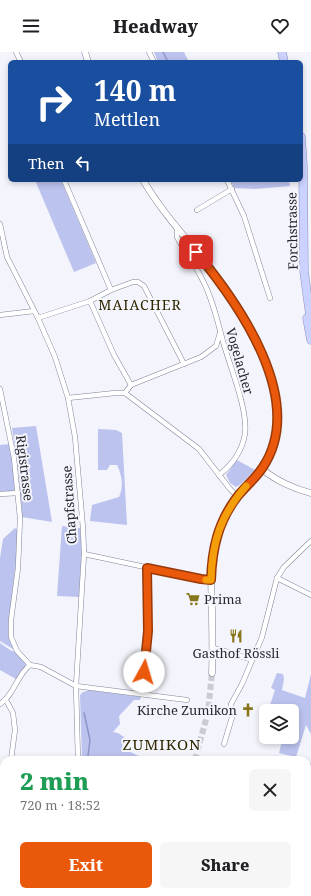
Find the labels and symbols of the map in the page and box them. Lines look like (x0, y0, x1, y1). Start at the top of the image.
street label: Forchstrasse (282, 192, 302, 270)
pin (179, 235, 213, 269)
district label: MAIACHER (98, 295, 182, 314)
street label: Vogelacher (222, 326, 258, 396)
street label: Rigistrasse (12, 434, 38, 502)
street label: Chapfstrasse (57, 465, 81, 545)
place label: Prima (204, 590, 242, 608)
supermarket icon: Prima (185, 591, 201, 607)
restaurant icon: Gasthof Rössli (228, 628, 244, 644)
place label: Gasthof Rössli (193, 644, 279, 662)
position arrow (123, 651, 165, 693)
place label: Kirche Zumikon (137, 701, 238, 719)
church icon: Kirche Zumikon (240, 702, 256, 718)
district label: ZUMIKON (123, 734, 202, 754)

